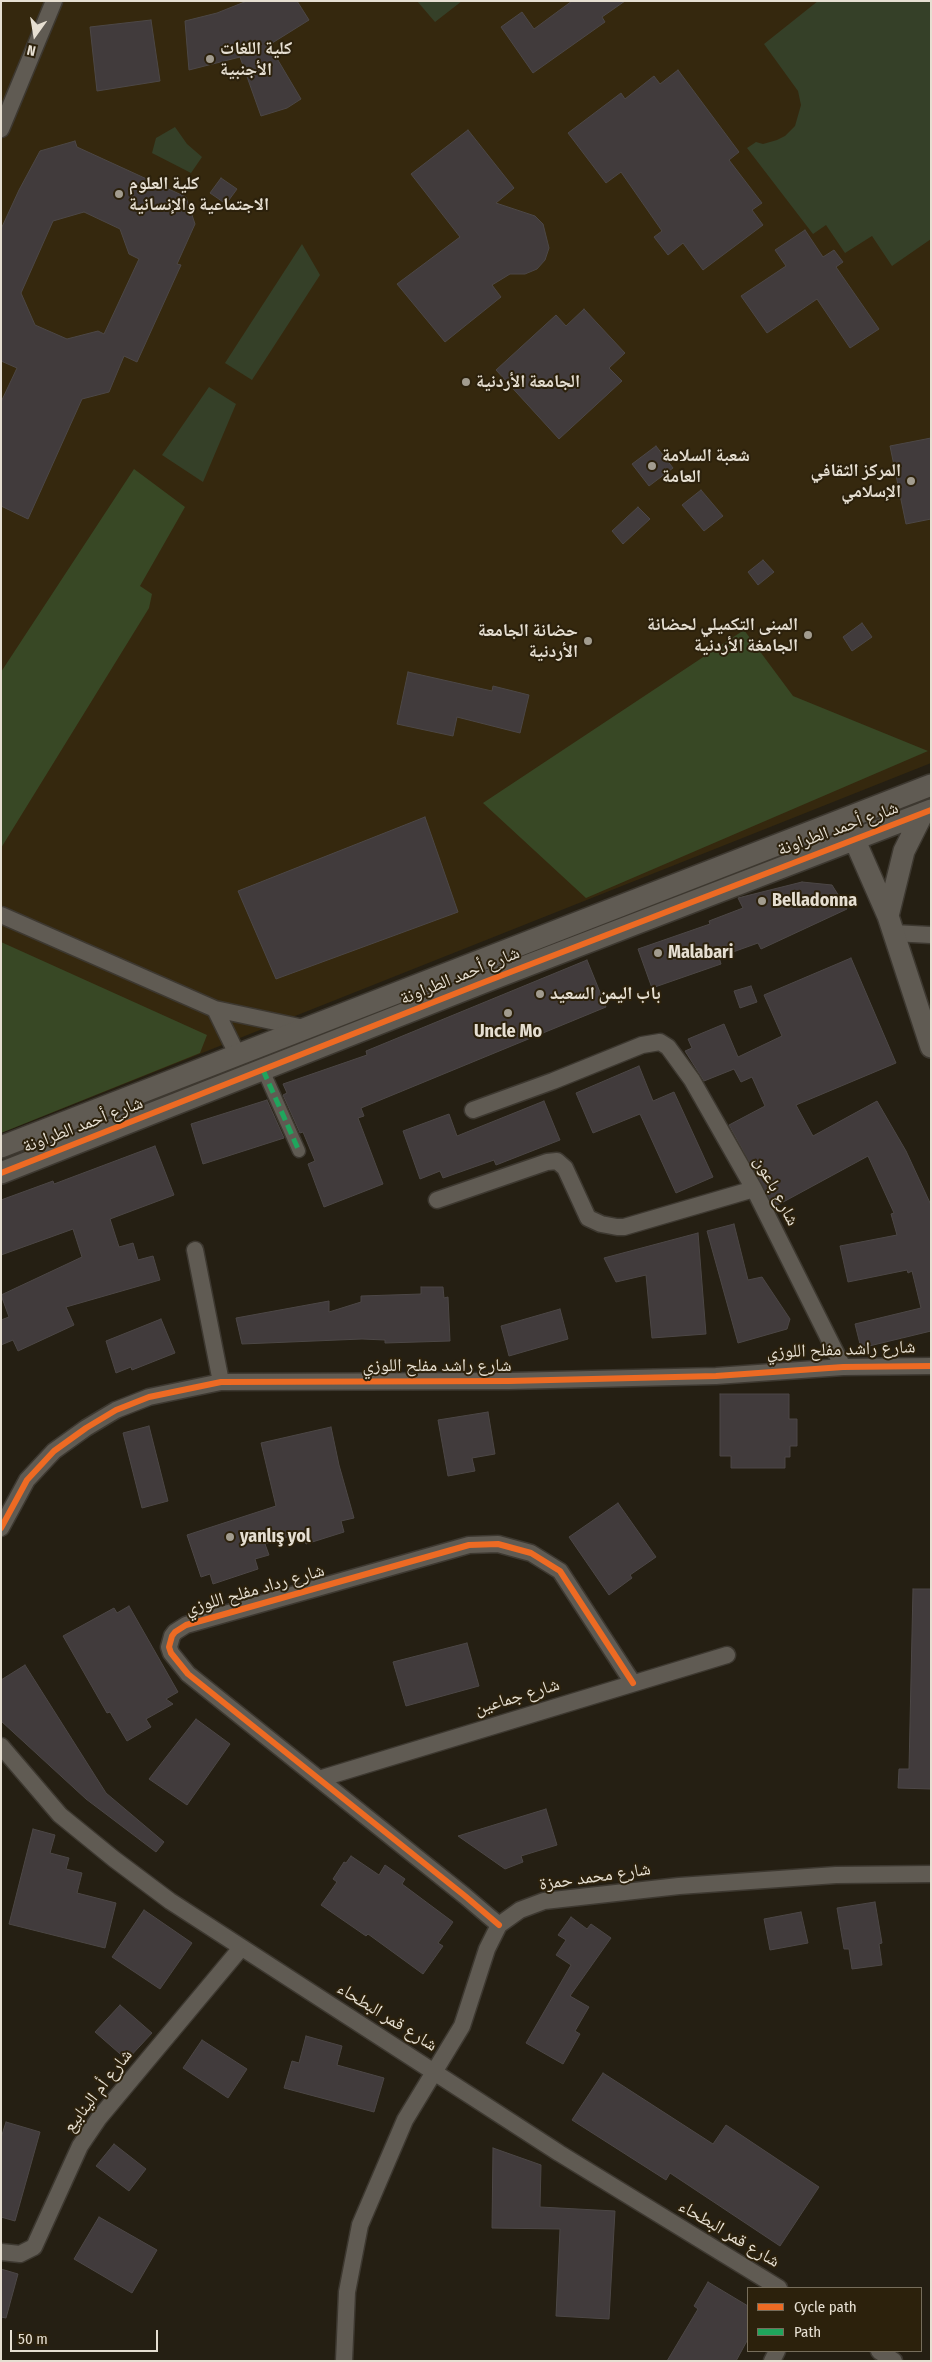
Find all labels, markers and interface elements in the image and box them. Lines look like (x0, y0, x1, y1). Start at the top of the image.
north arrow (10, 10, 60, 60)
place label: كلية اللغات الأجنبية (220, 38, 292, 80)
text: N (26, 41, 38, 59)
marker: كلية اللغات الأجنبية (204, 53, 216, 65)
place label: كلية العلوم الاجتماعية والإنسانية (129, 173, 269, 215)
marker: كلية العلوم الاجتماعية والإنسانية (113, 188, 125, 200)
place label: الجامعة الأردنية (476, 371, 580, 393)
marker: الجامعة الأردنية (460, 376, 472, 388)
place label: شعبة السلامة العامة (662, 445, 750, 488)
marker: شعبة السلامة العامة (646, 460, 658, 472)
place label: المركز الثقافي الإسلامي (810, 460, 901, 502)
marker: المركز الثقافي الإسلامي (905, 475, 917, 487)
place label: المبنى التكميلي لحضانة الجامغة الأردنية (647, 614, 798, 656)
place label: حضانة الجامعة الأردنية (478, 620, 578, 662)
marker: المبنى التكميلي لحضانة الجامغة الأردنية (802, 629, 814, 641)
marker: حضانة الجامعة الأردنية (582, 635, 594, 647)
street label: شارع أحمد الطراونة (775, 797, 901, 861)
place label: Belladonna (772, 890, 857, 912)
marker: Belladonna (756, 895, 768, 907)
street label: شارع أحمد الطراونة (397, 942, 523, 1010)
place label: Malabari (668, 942, 733, 964)
marker: Malabari (652, 947, 664, 959)
place label: باب اليمن السعيد (550, 983, 661, 1005)
marker: باب اليمن السعيد (534, 988, 546, 1000)
marker: Uncle Mo (502, 1007, 514, 1019)
place label: Uncle Mo (474, 1021, 542, 1043)
street label: شارع أحمد الطراونة (20, 1092, 146, 1158)
street label: شارع باعون (749, 1152, 803, 1230)
street label: شارع راشد مفلح اللوزي (766, 1337, 916, 1363)
street label: شارع راشد مفلح اللوزي (362, 1355, 512, 1377)
place label: yanlış yol (240, 1526, 311, 1548)
marker: yanlış yol (224, 1531, 236, 1543)
street label: شارع رداد مفلح اللوزي (183, 1560, 327, 1620)
street label: شارع جماعين (472, 1674, 562, 1720)
street label: شارع محمد حمزة (538, 1858, 652, 1896)
street label: شارع قمر البطحاء (333, 1978, 441, 2056)
street label: شارع أم الينابيع (59, 2045, 137, 2137)
street label: شارع قمر البطحاء (675, 2195, 783, 2273)
legend (747, 2287, 922, 2352)
text: Cycle path (794, 2298, 857, 2316)
scale bar (12, 2320, 160, 2352)
text: Path (794, 2323, 821, 2341)
text: 50 m (18, 2330, 48, 2348)

